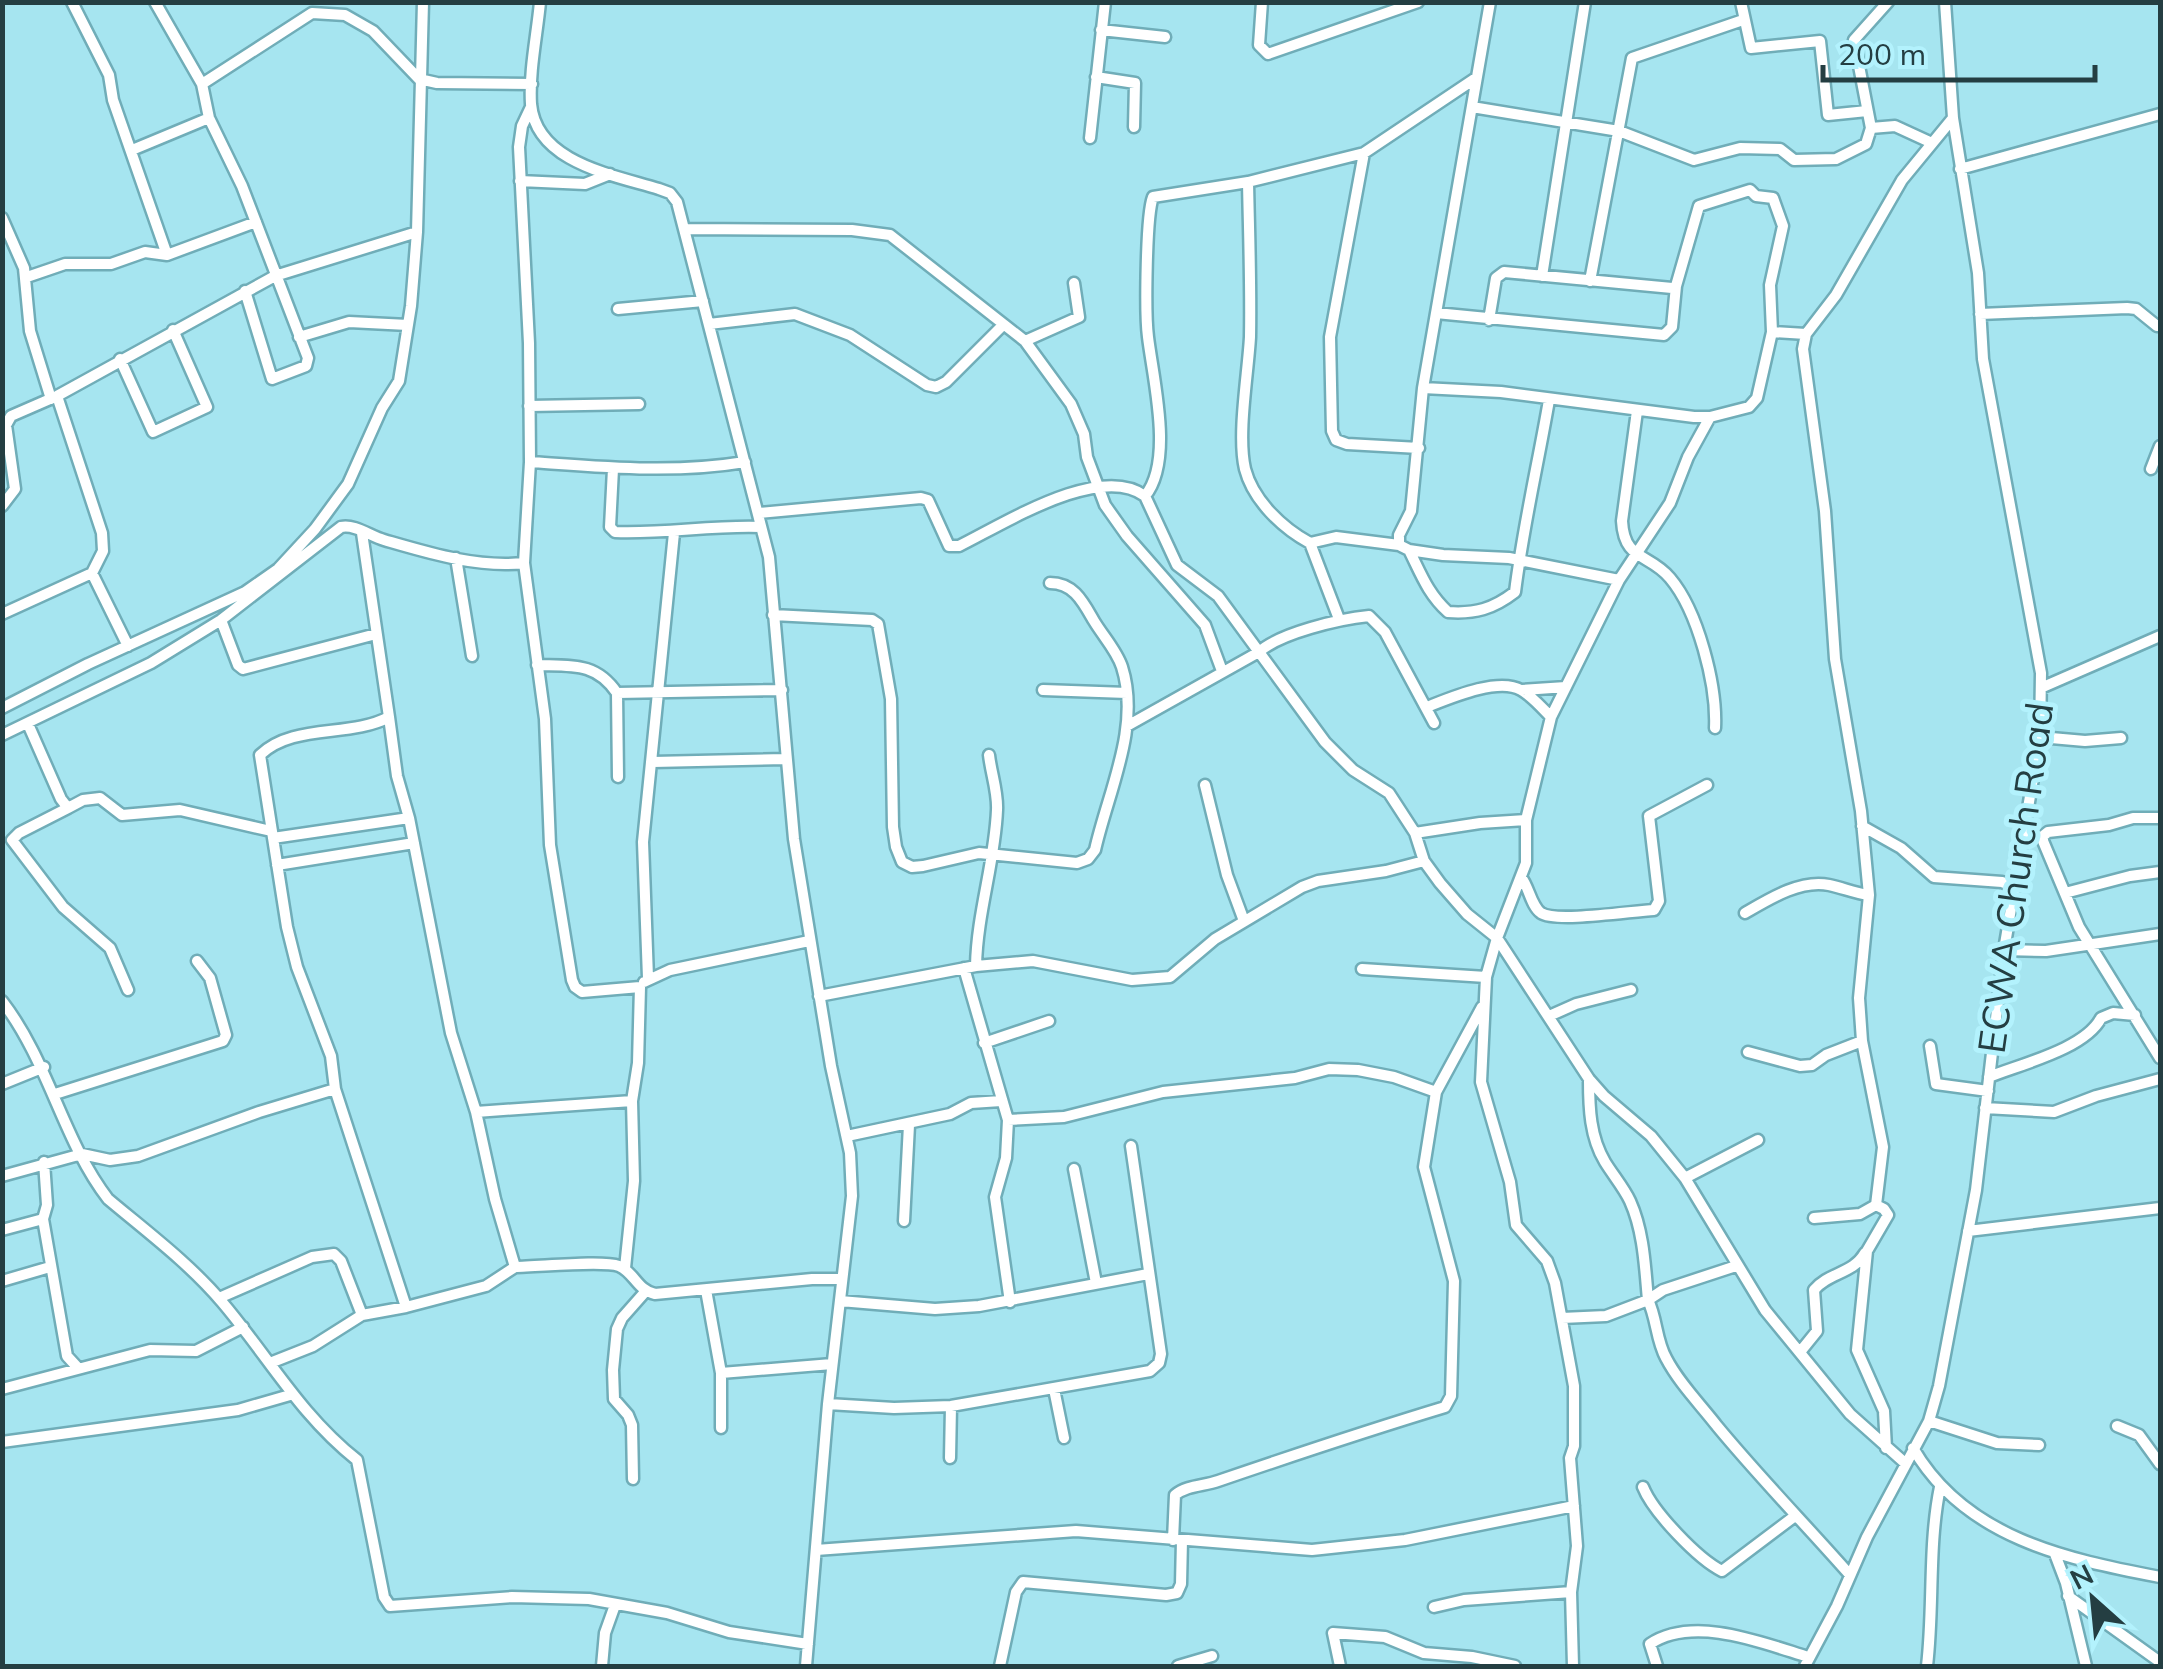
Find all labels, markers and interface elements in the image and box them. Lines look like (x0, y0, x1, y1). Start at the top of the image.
scale bar (1823, 20, 2096, 82)
text: 200 m (1838, 35, 1926, 73)
street label: ECWA Church Road (1967, 699, 2063, 1056)
north arrow (2043, 1549, 2143, 1649)
text: N (2064, 1556, 2099, 1597)

